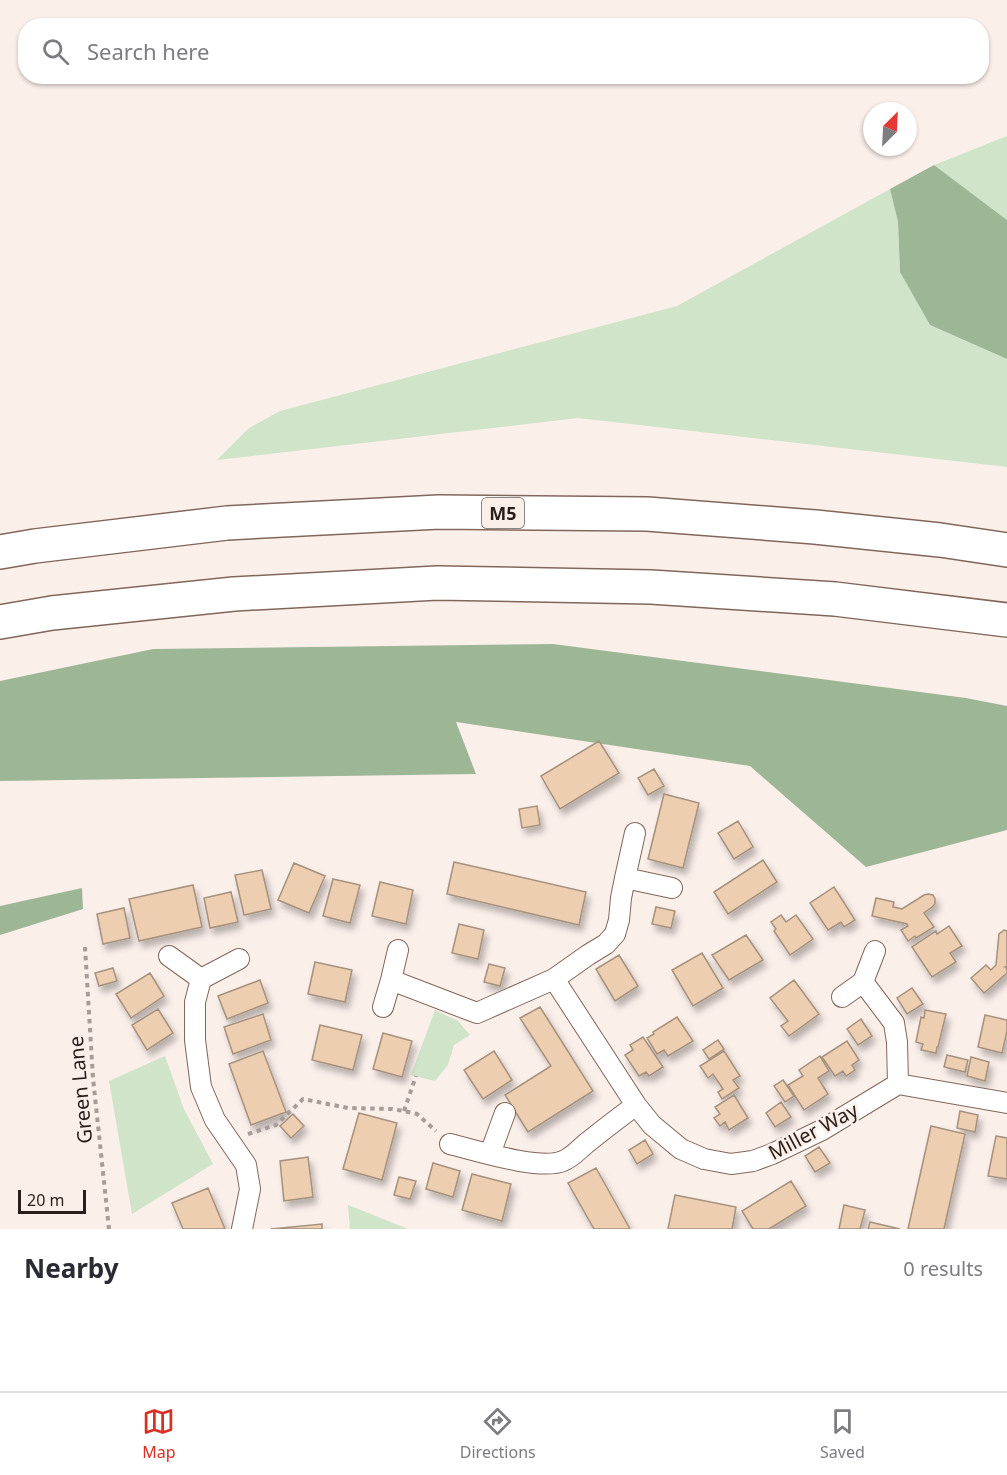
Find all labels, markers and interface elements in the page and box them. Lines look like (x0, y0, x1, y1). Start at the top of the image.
search box (18, 18, 989, 84)
icon: search (39, 35, 72, 68)
text: Search here (87, 36, 209, 66)
north arrow (863, 102, 917, 156)
road number: M5 (482, 498, 524, 528)
street label: Green Lane (62, 1035, 98, 1145)
street label: Miller Way (763, 1096, 863, 1166)
scale bar (18, 1187, 86, 1214)
text: 20 m (27, 1189, 64, 1211)
text: Nearby (24, 1250, 119, 1286)
text: 0 results (903, 1255, 983, 1282)
tab: Map (142, 1405, 175, 1463)
tab: Directions (460, 1405, 536, 1463)
tab: Saved (820, 1405, 865, 1463)

